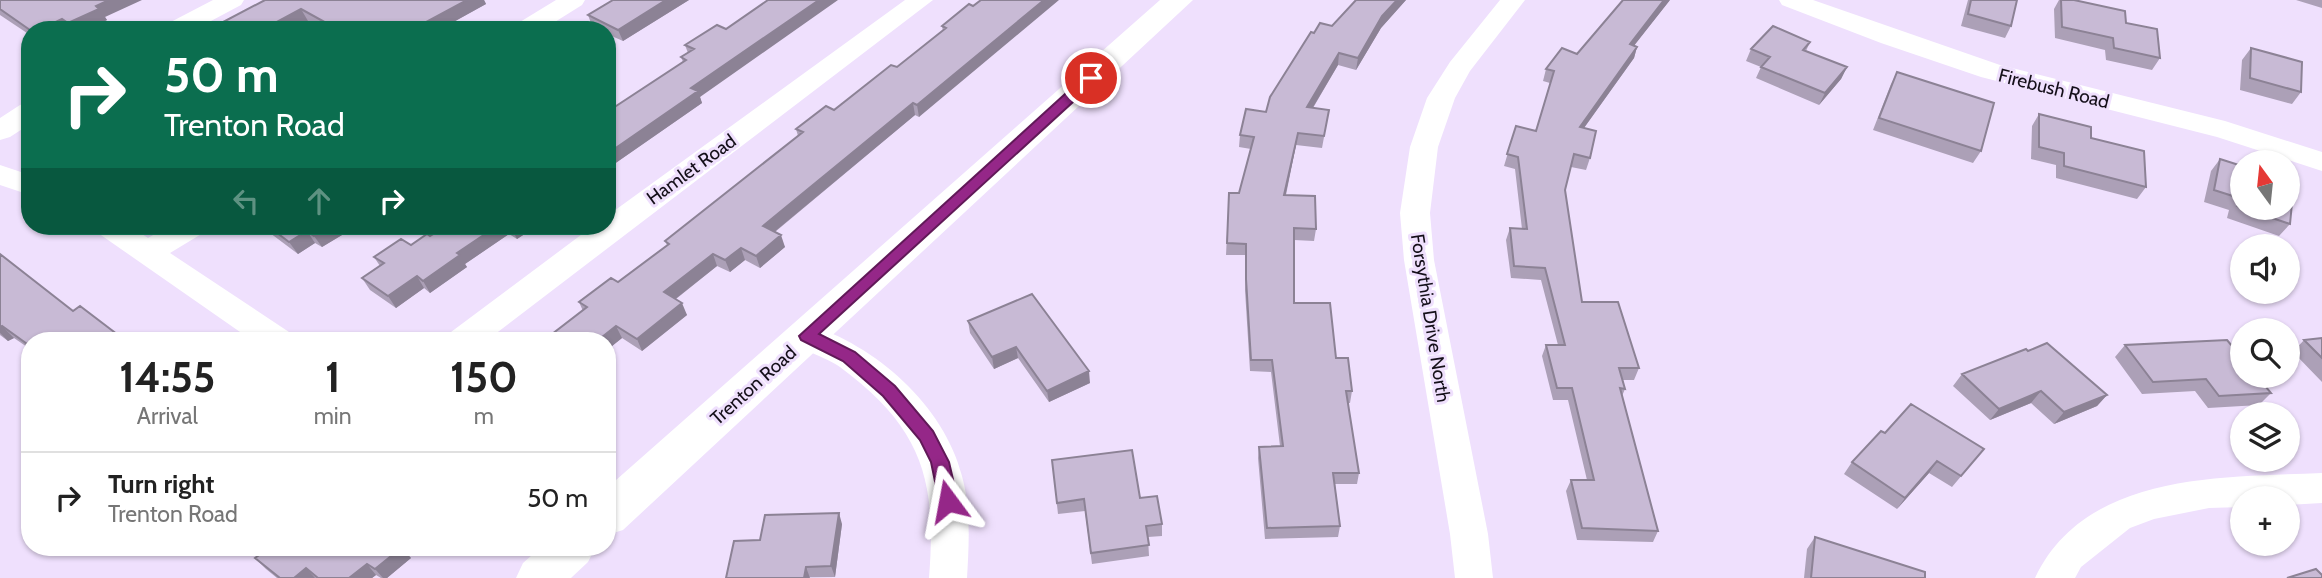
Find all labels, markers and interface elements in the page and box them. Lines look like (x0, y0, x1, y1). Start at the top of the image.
text: 50 m (164, 45, 279, 104)
pin (1061, 48, 1121, 108)
icon: right (49, 49, 140, 140)
icon: arrive (1072, 59, 1110, 97)
street label: Firebush Road (1996, 64, 2112, 113)
text: Trenton Road (164, 105, 345, 144)
street label: Hamlet Road (642, 129, 741, 210)
north arrow (2230, 150, 2300, 220)
map controls (2230, 150, 2300, 556)
icon: left (227, 182, 265, 220)
icon: ahead (300, 182, 338, 220)
icon: right (373, 182, 411, 220)
street label: Forsythia Drive North (1406, 232, 1455, 404)
button: sound (2230, 234, 2300, 304)
button: search (2230, 318, 2300, 388)
street label: Trenton Road (706, 341, 801, 430)
text: 14:55 (119, 351, 215, 403)
text: 1 (325, 351, 340, 403)
text: 150 (450, 351, 518, 403)
text: Arrival (137, 402, 198, 430)
text: min (314, 402, 352, 430)
text: m (474, 402, 494, 430)
button: layers (2230, 402, 2300, 472)
position arrow (911, 464, 985, 538)
text: Turn right (108, 468, 214, 500)
icon: right (49, 479, 87, 517)
text: 50 m (527, 482, 588, 514)
button: + (2230, 486, 2300, 556)
text: Trenton Road (108, 500, 238, 528)

